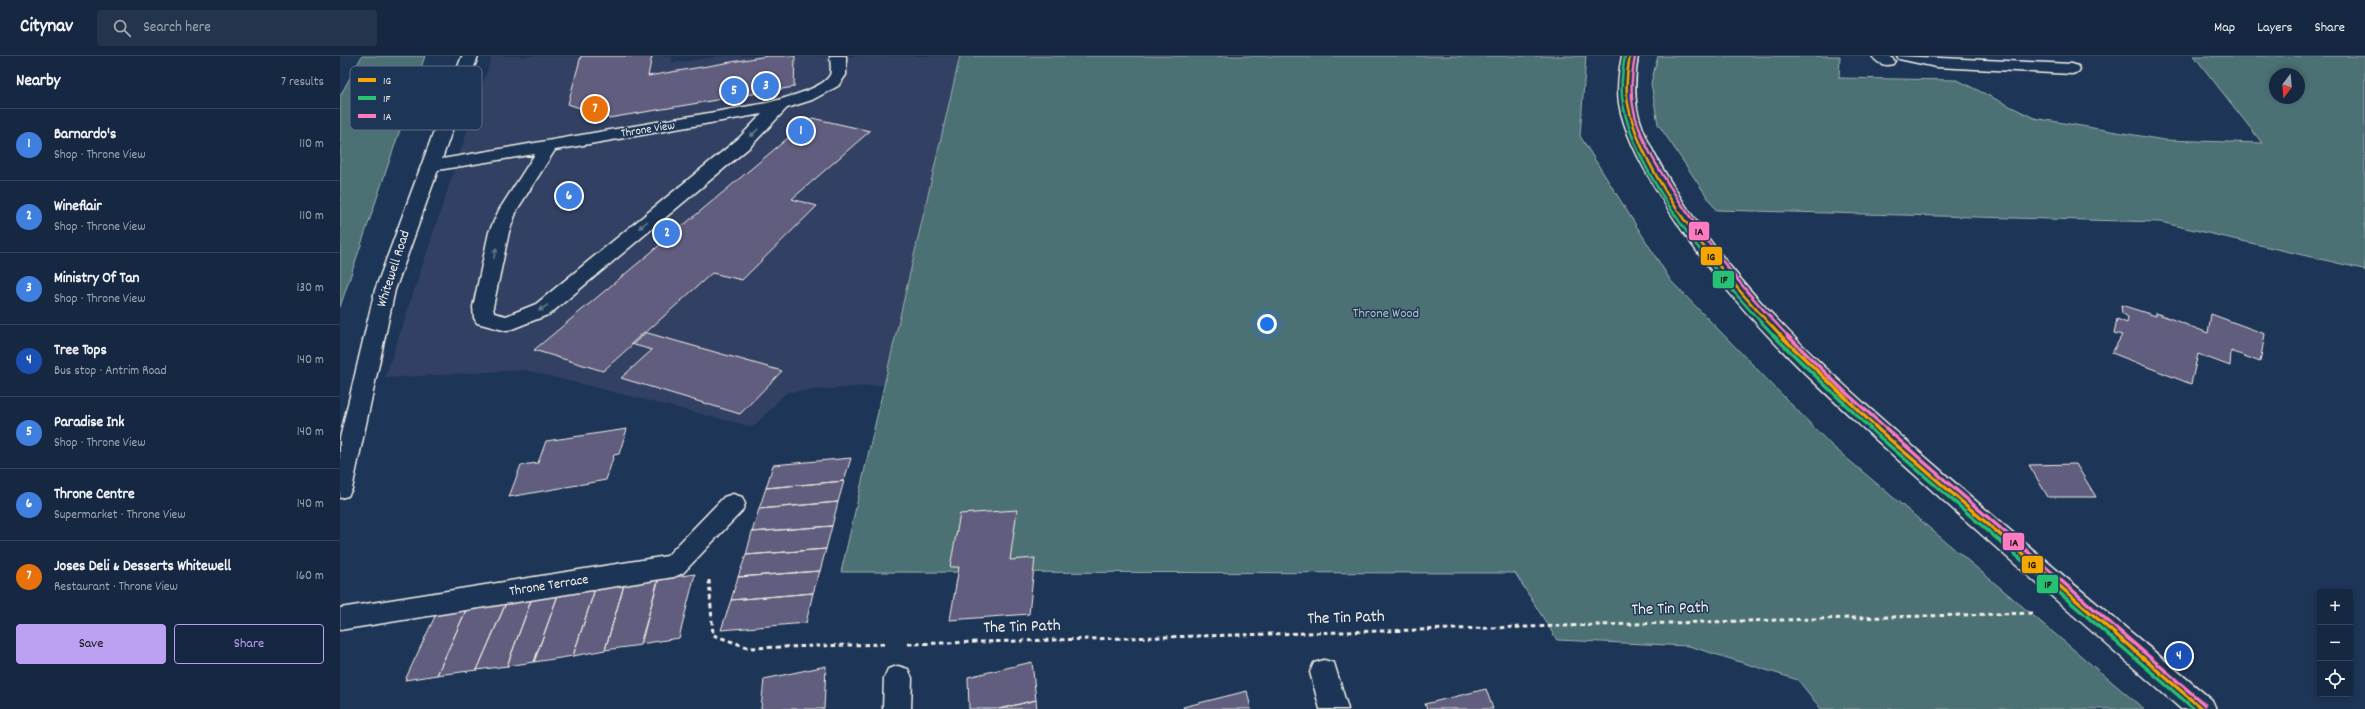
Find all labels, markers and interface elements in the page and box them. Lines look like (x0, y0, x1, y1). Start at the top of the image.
search box (97, 10, 377, 46)
text: Citynav (20, 14, 73, 41)
icon: search (111, 17, 133, 39)
text: Search here (143, 17, 211, 39)
text: Map (2214, 18, 2235, 38)
text: Layers (2257, 18, 2292, 38)
text: Share (2314, 18, 2345, 38)
legend (350, 66, 482, 130)
north arrow (2269, 68, 2305, 104)
text: Nearby (16, 70, 60, 94)
pin: 3 (753, 71, 779, 101)
text: 7 results (281, 73, 324, 92)
text: 1G (383, 74, 391, 90)
pin: 5 (721, 76, 747, 106)
text: 1F (383, 92, 390, 108)
pin: 7 (582, 94, 608, 124)
text: 1A (383, 110, 391, 126)
pin: 1 (788, 116, 814, 146)
street label: Throne View (620, 117, 677, 143)
text: Barnardo's (54, 124, 116, 146)
one-way arrow (749, 129, 759, 138)
text: 1 (28, 135, 30, 154)
text: 110 m (299, 135, 324, 154)
text: Shop · Throne View (54, 146, 146, 165)
pin: 6 (556, 181, 582, 211)
text: Wineflair (54, 196, 102, 218)
text: 2 (26, 207, 32, 226)
text: 110 m (299, 207, 324, 226)
text: Shop · Throne View (54, 218, 146, 237)
pin: 2 (654, 218, 680, 248)
one-way arrow (637, 221, 648, 229)
line badge: 1A (1688, 221, 1710, 241)
text: 1A (1695, 225, 1703, 241)
street label: Whitewell Road (372, 228, 416, 310)
one-way arrow (492, 246, 498, 259)
line badge: 1G (1700, 246, 1723, 266)
text: 1G (1707, 250, 1715, 266)
text: Ministry Of Tan (54, 268, 139, 290)
line badge: 1F (1712, 270, 1735, 289)
text: 1F (1720, 273, 1729, 289)
text: 3 (26, 279, 32, 298)
text: 130 m (296, 279, 324, 298)
text: Shop · Throne View (54, 290, 146, 309)
one-way arrow (537, 304, 548, 312)
park label: Throne Wood (1353, 304, 1419, 324)
your location (1257, 314, 1277, 334)
text: Tree Tops (54, 340, 107, 362)
text: 4 (26, 351, 32, 370)
text: 140 m (297, 351, 324, 370)
text: Bus stop · Antrim Road (54, 362, 167, 381)
text: Paradise Ink (54, 412, 124, 434)
text: 5 (26, 423, 32, 442)
text: 140 m (297, 423, 324, 442)
text: Shop · Throne View (54, 434, 146, 453)
text: Throne Centre (54, 484, 135, 506)
text: 6 (26, 495, 32, 514)
text: 140 m (297, 495, 324, 514)
text: Supermarket · Throne View (54, 506, 186, 525)
line badge: 1A (2002, 532, 2025, 551)
text: 1A (2010, 536, 2018, 552)
line badge: 1G (2021, 555, 2044, 574)
text: Joses Deli & Desserts Whitewell (54, 556, 231, 578)
text: 1G (2028, 558, 2036, 574)
text: 7 (27, 567, 31, 586)
text: 160 m (296, 567, 324, 586)
street label: Throne Terrace (508, 570, 590, 602)
line badge: 1F (2036, 574, 2059, 594)
text: Restaurant · Throne View (54, 578, 178, 597)
text: 1F (2044, 578, 2053, 594)
map controls (2317, 589, 2353, 697)
button: + (2317, 589, 2353, 625)
street label: The Tin Path (1631, 597, 1709, 623)
street label: The Tin Path (1307, 606, 1385, 632)
street label: The Tin Path (983, 615, 1061, 641)
button: Save (16, 624, 166, 664)
button: Share (174, 624, 324, 664)
button: − (2317, 625, 2353, 661)
pin: 4 (2166, 641, 2192, 671)
button: locate (2317, 661, 2353, 697)

